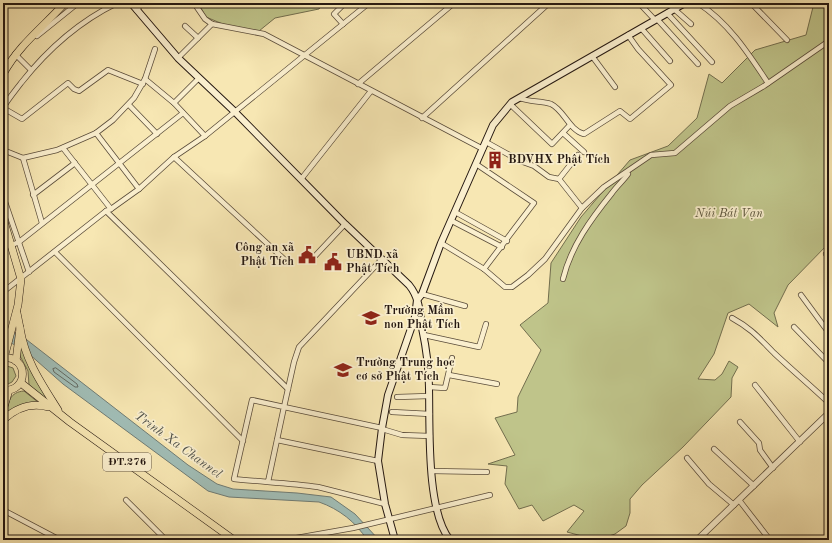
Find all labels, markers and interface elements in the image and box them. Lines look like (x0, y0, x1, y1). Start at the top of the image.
building icon: BDVHX Phật Tích (485, 150, 505, 170)
place label: BDVHX Phật Tích (508, 154, 610, 166)
park label: Núi Bát Vạn (694, 208, 763, 220)
place label: Công an xã Phật Tích (235, 242, 294, 268)
public building icon: Công an xã Phật Tích (297, 245, 317, 265)
place label: UBND xã Phật Tích (346, 249, 400, 275)
public building icon: UBND xã Phật Tích (323, 252, 343, 272)
place label: Trường Mầm non Phật Tích (384, 303, 460, 331)
school or university icon: Trường Mầm non Phật Tích (361, 308, 381, 328)
place label: Trường Trung học cơ sở Phật Tích (356, 357, 455, 383)
school or university icon: Trường Trung học cơ sở Phật Tích (333, 360, 353, 380)
water label: Trinh Xa Channel (132, 409, 224, 481)
road number: ĐT.276 (103, 453, 151, 471)

